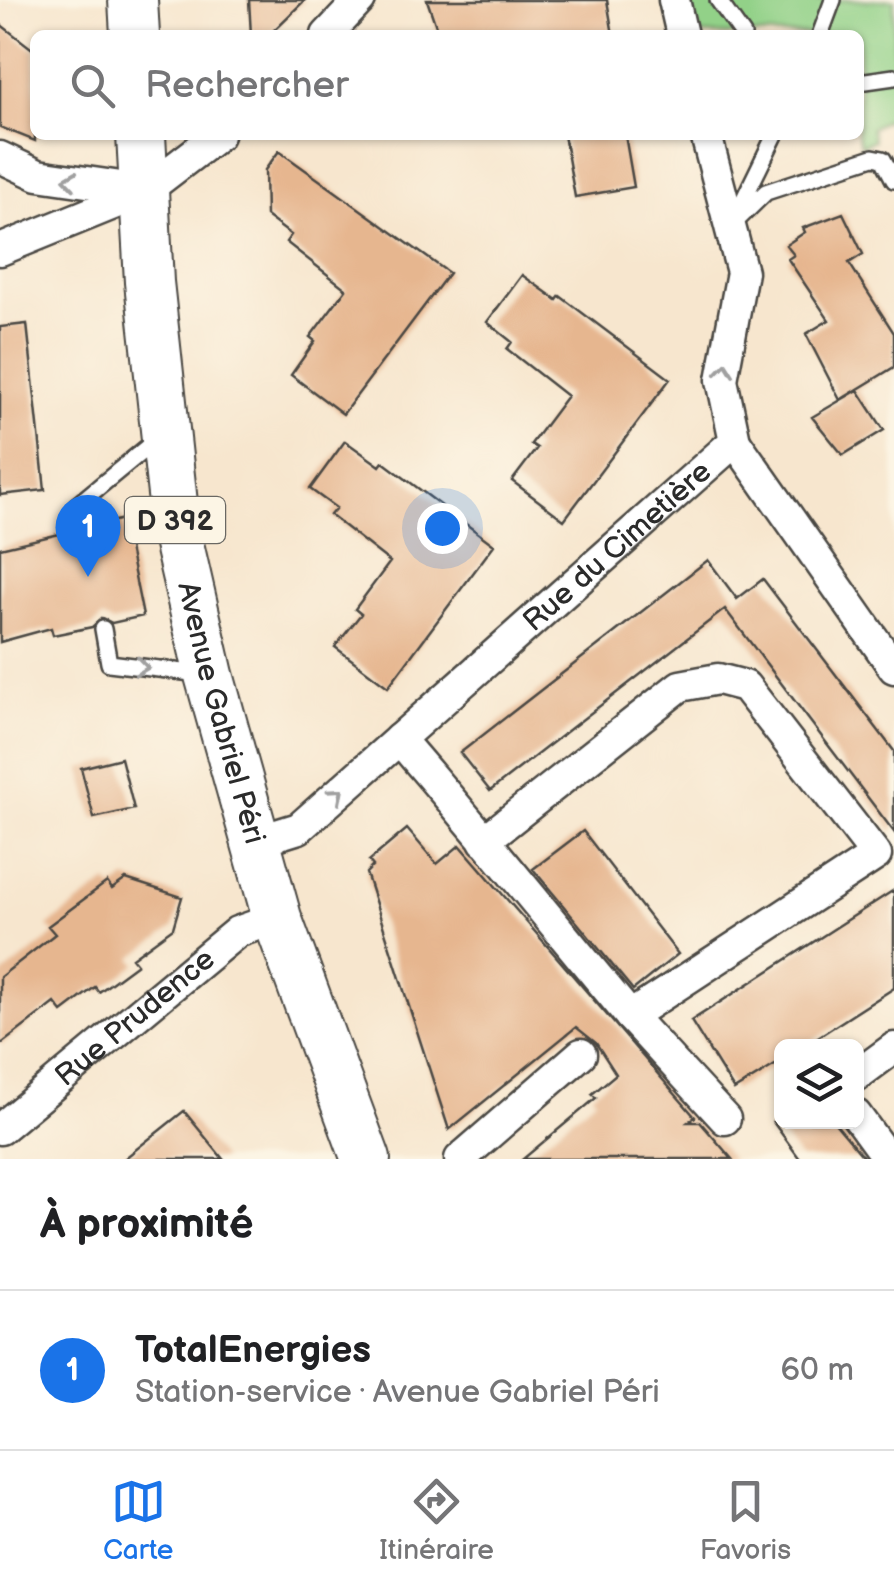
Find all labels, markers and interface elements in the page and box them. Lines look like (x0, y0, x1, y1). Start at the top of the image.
search box (30, 30, 864, 140)
icon: search (65, 58, 120, 113)
text: Rechercher (145, 63, 349, 108)
one-way arrow (62, 170, 79, 191)
one-way arrow (714, 362, 735, 378)
street label: Rue du Cimetière (516, 454, 719, 640)
pin: 1 (56, 494, 120, 577)
road number: D 392 (125, 497, 225, 543)
your location (417, 503, 468, 554)
street label: Avenue Gabriel Péri (169, 579, 272, 848)
one-way arrow (135, 656, 151, 677)
one-way arrow (325, 788, 344, 806)
street label: Rue Prudence (48, 941, 222, 1094)
map controls (774, 1039, 864, 1129)
button: layers (774, 1039, 864, 1129)
text: À proximité (40, 1199, 253, 1250)
text: TotalEnergies (135, 1328, 371, 1373)
text: 1 (66, 1351, 79, 1390)
text: 60 m (781, 1351, 854, 1390)
text: Station-service · Avenue Gabriel Péri (135, 1373, 660, 1412)
tab: Carte (103, 1474, 173, 1567)
tab: Itinéraire (379, 1474, 494, 1567)
tab: Favoris (700, 1474, 791, 1567)

